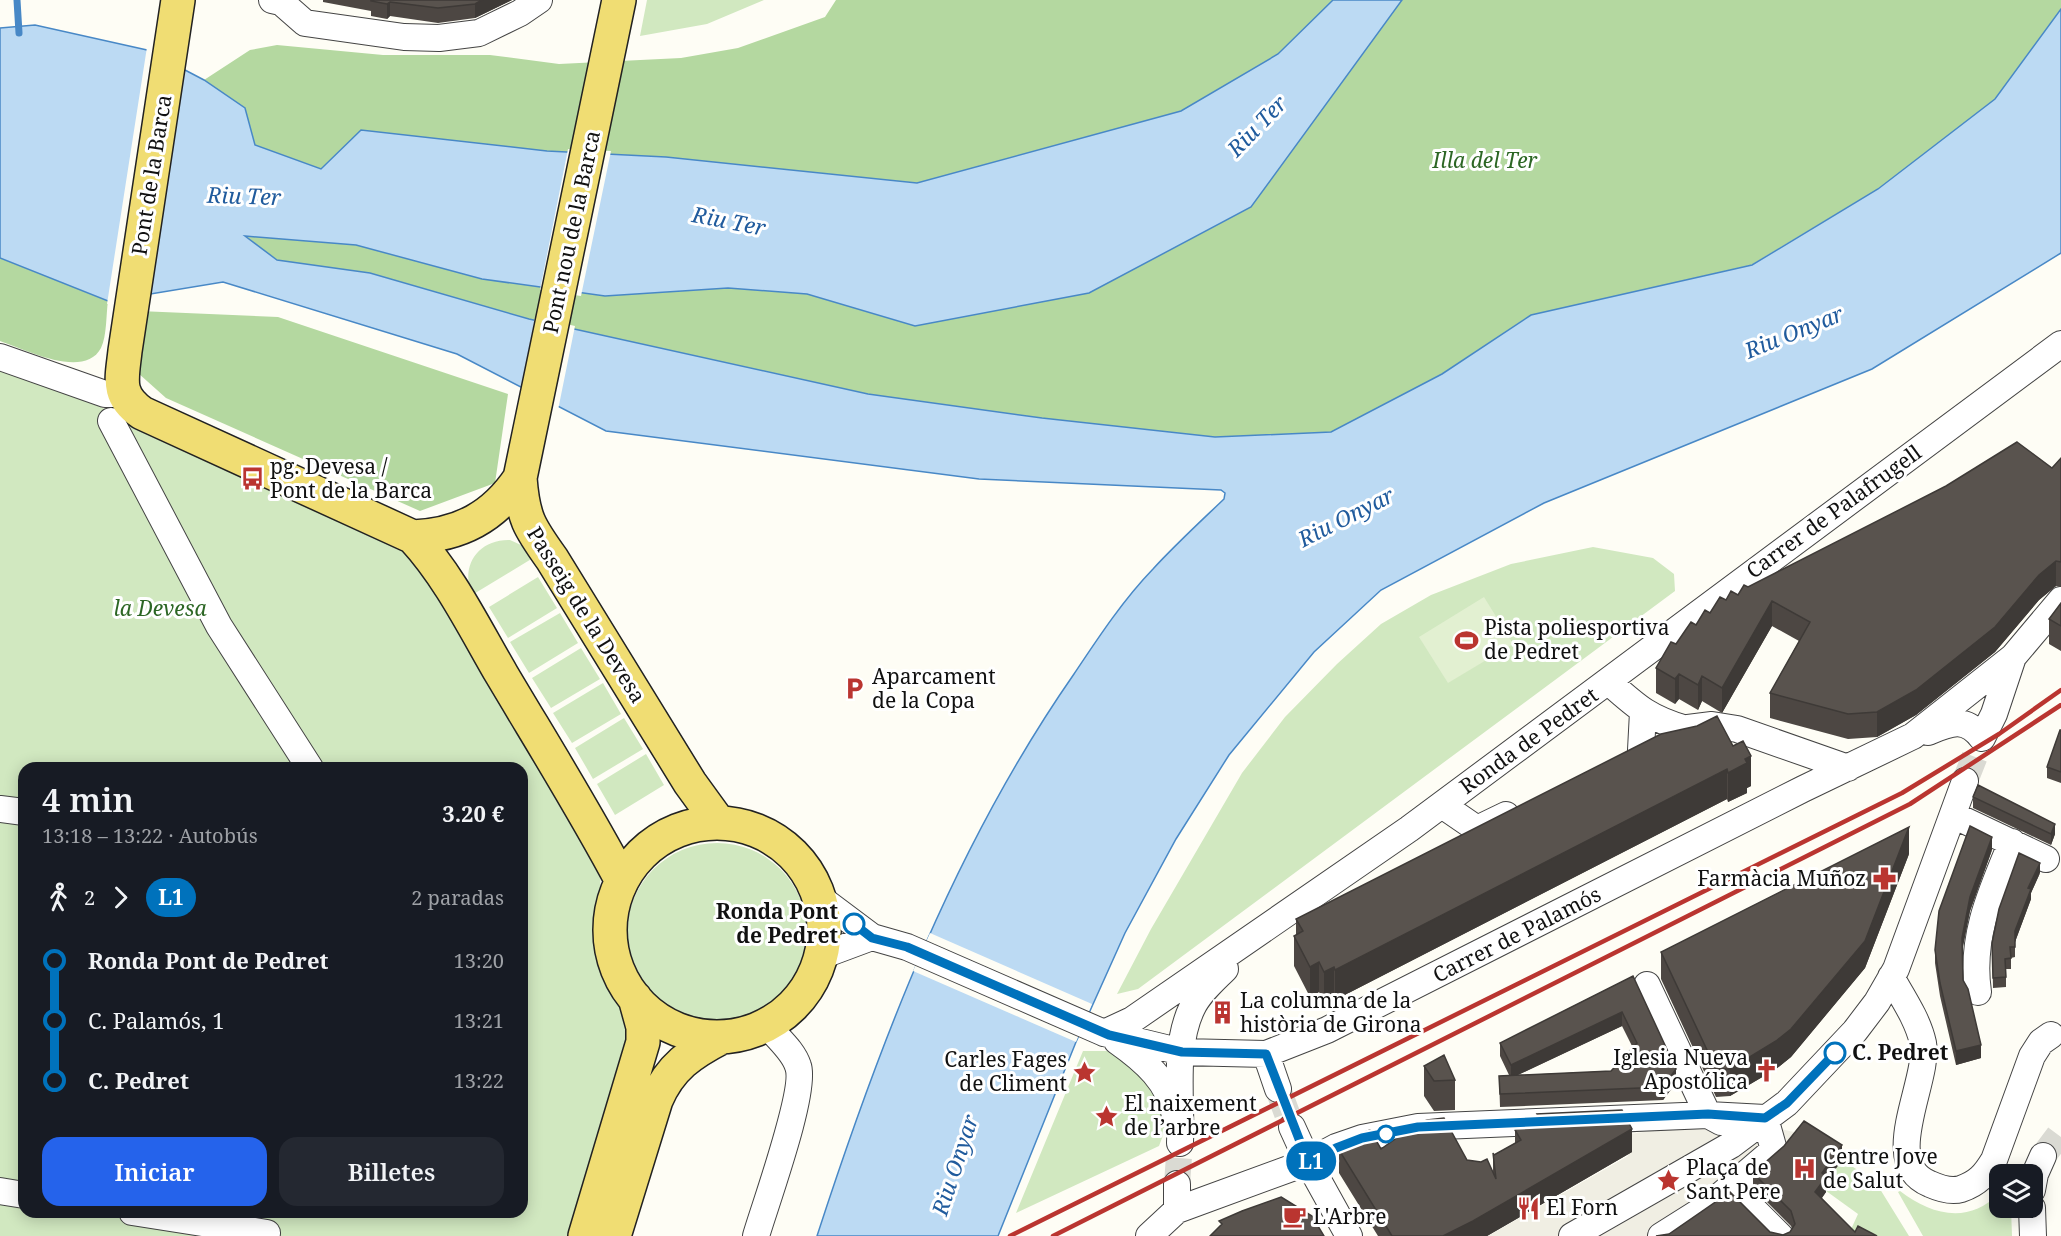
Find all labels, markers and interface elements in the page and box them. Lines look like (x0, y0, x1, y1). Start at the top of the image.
water label: Riu Ter (1219, 88, 1293, 163)
street label: Pont de la Barca (124, 93, 178, 257)
street label: Pont nou de la Barca (536, 128, 606, 336)
park label: Illa del Ter (1432, 146, 1538, 174)
water label: Riu Ter (205, 179, 282, 211)
water label: Riu Ter (689, 198, 769, 242)
water label: Riu Onyar (1739, 297, 1848, 365)
street label: Carrer de Palafrugell (1740, 438, 1927, 584)
place label: pg. Devesa / Pont de la Barca (270, 452, 432, 504)
bus stop icon: pg. Devesa / Pont de la Barca (239, 466, 265, 492)
water label: Riu Onyar (1292, 479, 1399, 554)
street label: Passeig de la Devesa (521, 521, 652, 708)
park label: la Devesa (113, 594, 207, 622)
place label: Pista poliesportiva de Pedret (1484, 613, 1670, 665)
sports icon: Pista poliesportiva de Pedret (1453, 627, 1479, 653)
place label: Aparcament de la Copa (872, 662, 996, 714)
parking icon: Aparcament de la Copa (841, 676, 867, 702)
street label: Ronda de Pedret (1454, 681, 1603, 800)
text: 4 min (42, 777, 134, 822)
text: 3.20 € (442, 798, 504, 828)
text: 13:18 – 13:22 · Autobús (42, 822, 258, 849)
place label: Farmàcia Muñoz (1697, 864, 1866, 892)
pharmacy icon: Farmàcia Muñoz (1871, 866, 1897, 892)
street label: Carrer de Palamós (1428, 880, 1605, 989)
icon: walk (42, 881, 75, 914)
icon: forward (104, 881, 137, 914)
text: L1 (158, 883, 184, 911)
text: 2 (84, 884, 95, 911)
text: 2 paradas (411, 884, 504, 911)
place label: Ronda Pont de Pedret (716, 897, 838, 949)
marker: Ronda Pont de Pedret (843, 913, 865, 935)
text: Ronda Pont de Pedret (88, 945, 328, 975)
text: 13:20 (454, 947, 504, 974)
place label: La columna de la història de Girona (1240, 986, 1422, 1038)
building icon: La columna de la història de Girona (1209, 1000, 1235, 1026)
text: C. Palamós, 1 (88, 1005, 225, 1035)
text: 13:21 (454, 1007, 504, 1034)
place label: C. Pedret (1852, 1038, 1949, 1066)
marker: C. Pedret (1824, 1042, 1846, 1064)
place label: Iglesia Nueva Apostólica (1613, 1043, 1748, 1095)
place label: Carles Fages de Climent (944, 1045, 1067, 1097)
church icon: Iglesia Nueva Apostólica (1753, 1057, 1779, 1083)
place icon: Carles Fages de Climent (1072, 1059, 1098, 1085)
text: C. Pedret (88, 1065, 189, 1095)
text: 13:22 (454, 1067, 504, 1094)
place label: El naixement de l’arbre (1124, 1089, 1257, 1141)
place icon: El naixement de l’arbre (1093, 1103, 1119, 1129)
water label: Riu Onyar (923, 1110, 985, 1220)
unlabelled marker (1377, 1125, 1395, 1143)
button: Iniciar (42, 1137, 267, 1206)
button: Billetes (279, 1137, 504, 1206)
line badge: L1 (1284, 1142, 1338, 1180)
place label: Centre Jove de Salut (1823, 1142, 1938, 1194)
text: L1 (1298, 1147, 1324, 1175)
place label: Plaça de Sant Pere (1686, 1153, 1781, 1205)
hospital icon: Centre Jove de Salut (1792, 1156, 1818, 1182)
map controls (1989, 1164, 2043, 1218)
button: layers (1989, 1164, 2043, 1218)
place icon: Plaça de Sant Pere (1655, 1167, 1681, 1193)
place label: El Forn (1546, 1193, 1618, 1221)
restaurant icon: El Forn (1515, 1195, 1541, 1221)
place label: L'Arbre (1313, 1202, 1386, 1230)
cafe icon: L'Arbre (1282, 1204, 1308, 1230)

